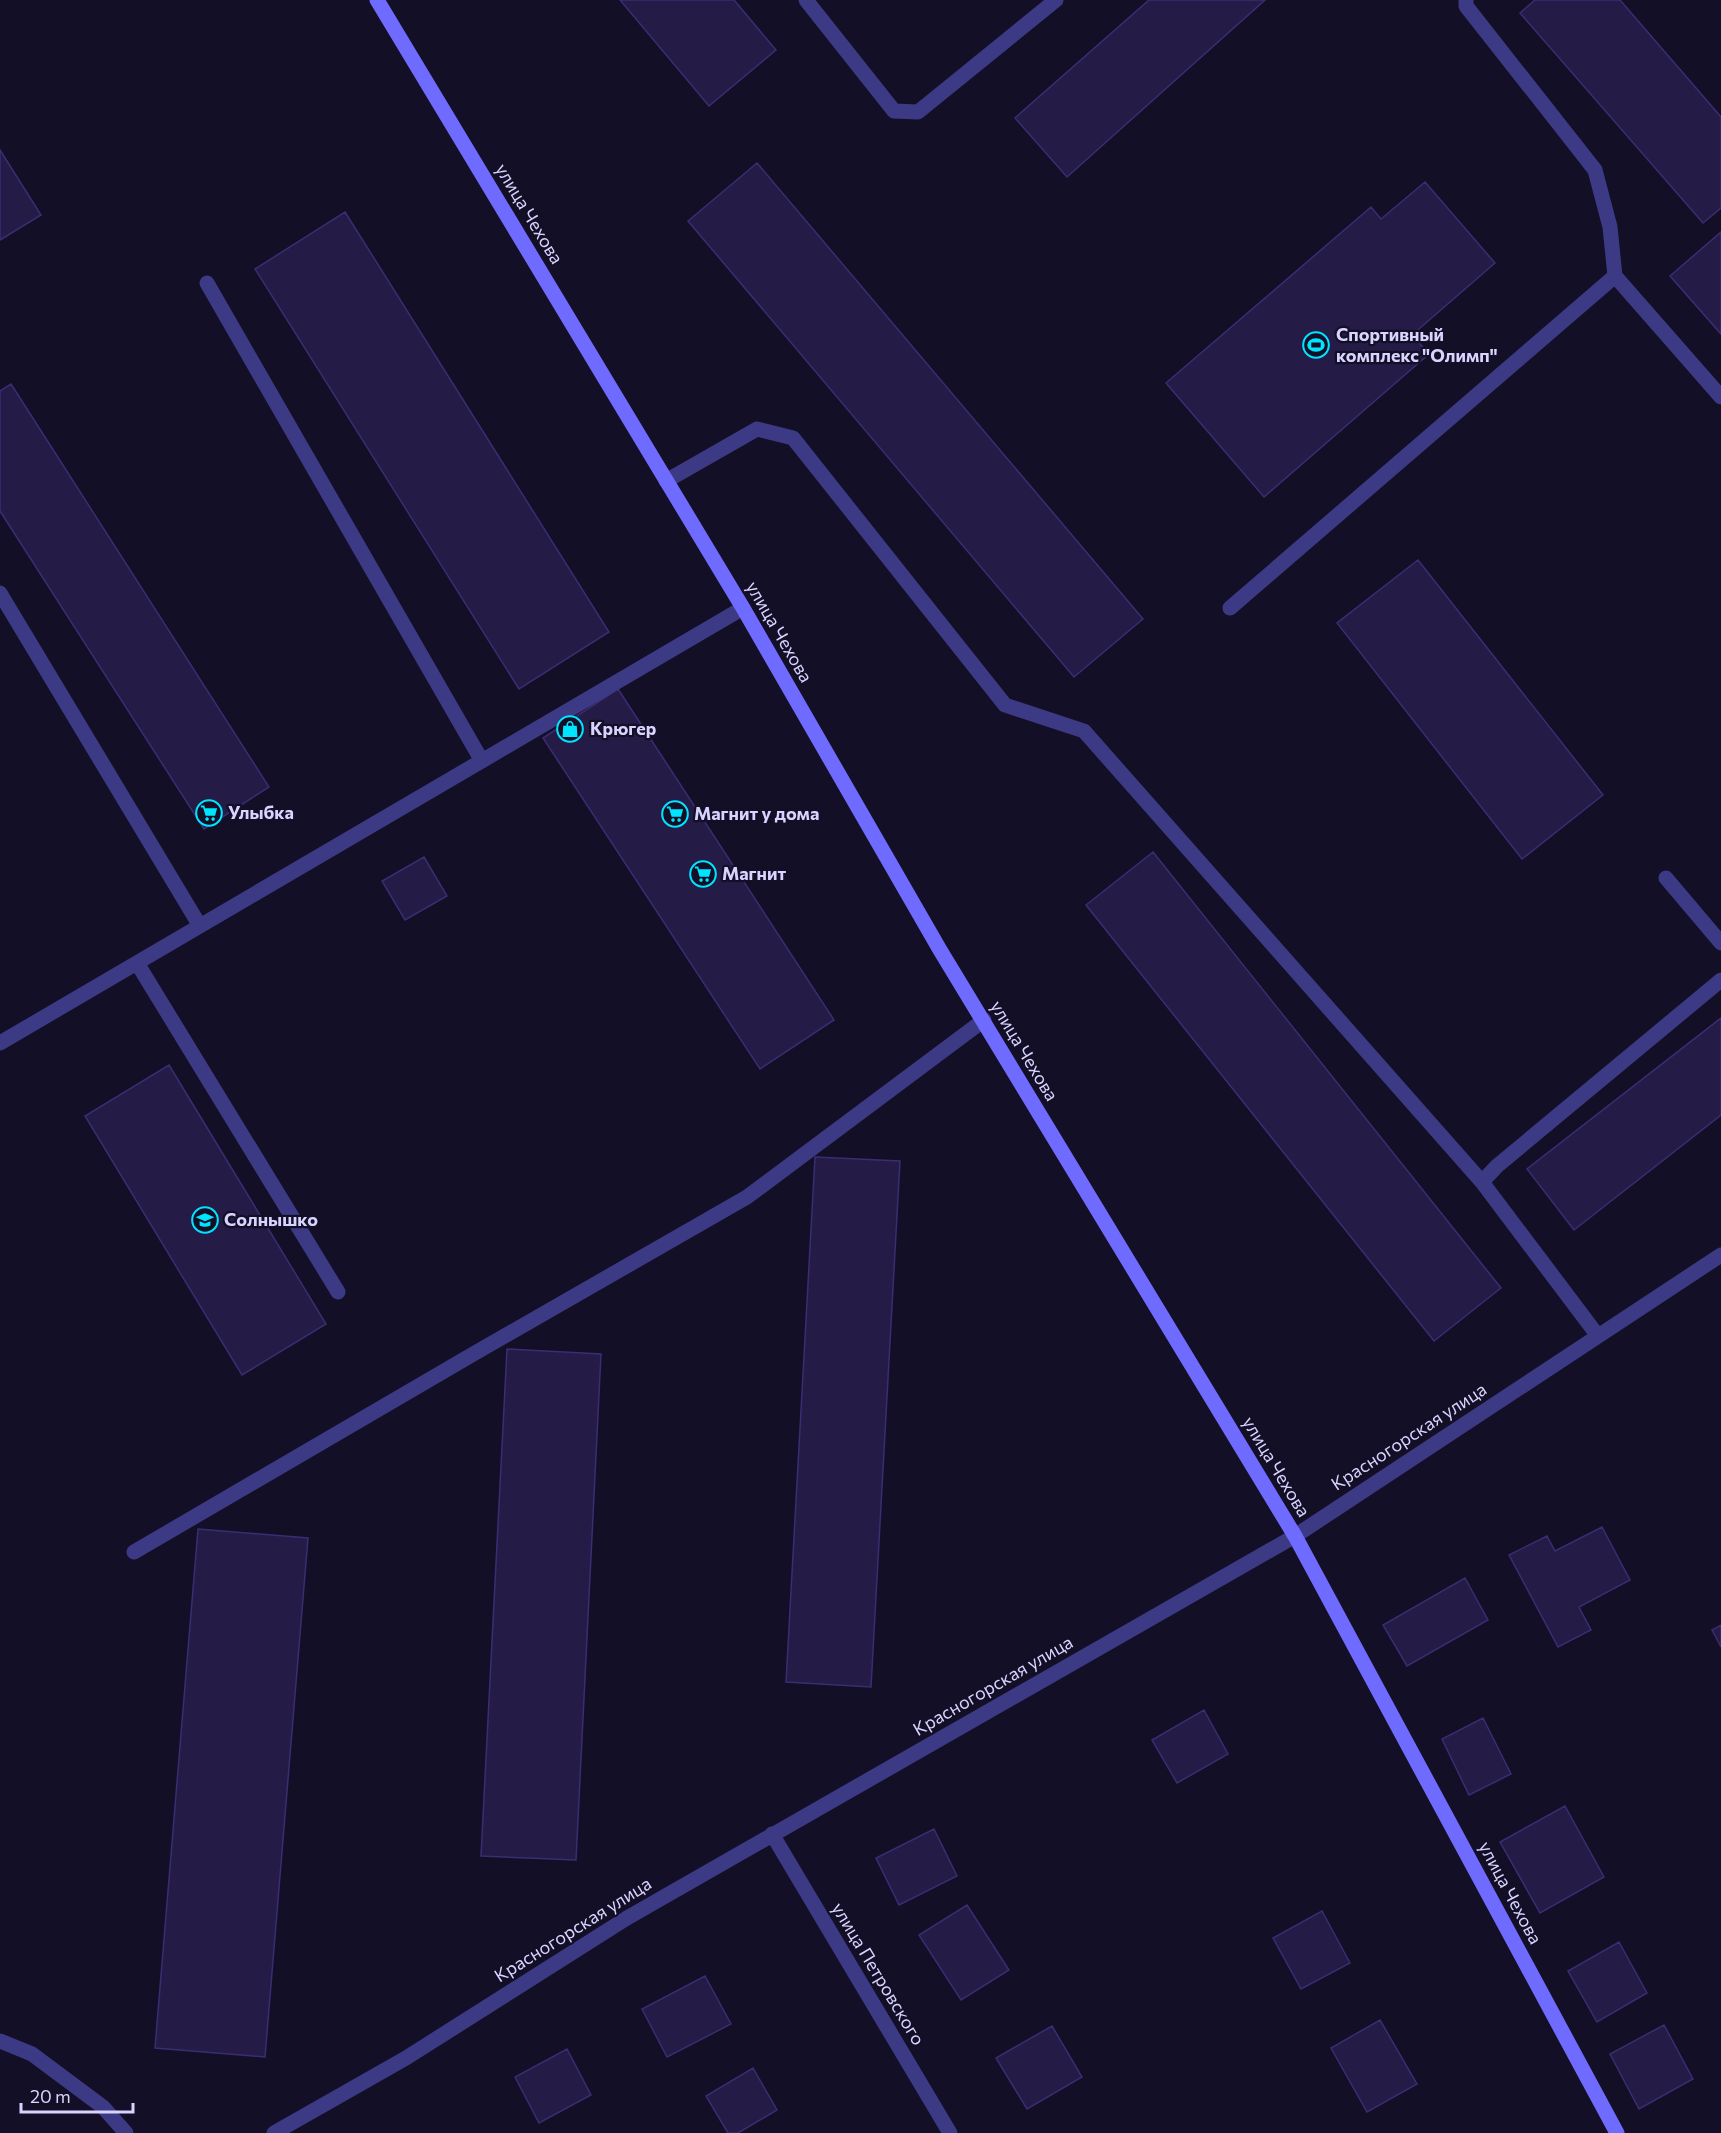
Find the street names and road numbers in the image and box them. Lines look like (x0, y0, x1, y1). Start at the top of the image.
street label: улица Чехова (491, 159, 568, 268)
street label: улица Чехова (742, 577, 818, 686)
street label: улица Чехова (986, 996, 1063, 1105)
street label: Красногорская улица (1327, 1378, 1490, 1495)
street label: улица Чехова (1238, 1412, 1315, 1521)
street label: Красногорская улица (909, 1630, 1076, 1740)
street label: улица Чехова (1475, 1837, 1547, 1948)
street label: Красногорская улица (490, 1872, 655, 1986)
street label: улица Петровского (828, 1898, 930, 2049)

